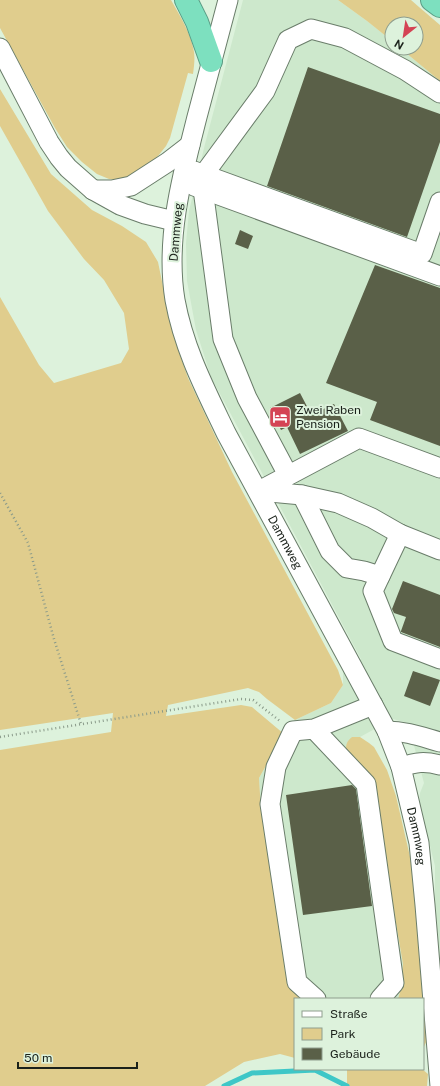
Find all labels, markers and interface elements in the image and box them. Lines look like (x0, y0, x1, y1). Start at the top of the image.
north arrow (384, 16, 424, 56)
text: N (392, 37, 406, 52)
street label: Dammweg (166, 202, 186, 262)
place label: Zwei Raben Pension (296, 403, 361, 431)
hotel icon: Zwei Raben Pension (267, 404, 293, 430)
street label: Dammweg (265, 513, 305, 572)
street label: Dammweg (404, 806, 428, 866)
legend (294, 998, 424, 1070)
text: Straße (330, 1007, 368, 1021)
text: Park (330, 1027, 356, 1041)
scale bar (18, 1044, 137, 1070)
text: Gebäude (330, 1047, 380, 1061)
text: 50 m (24, 1051, 52, 1065)

